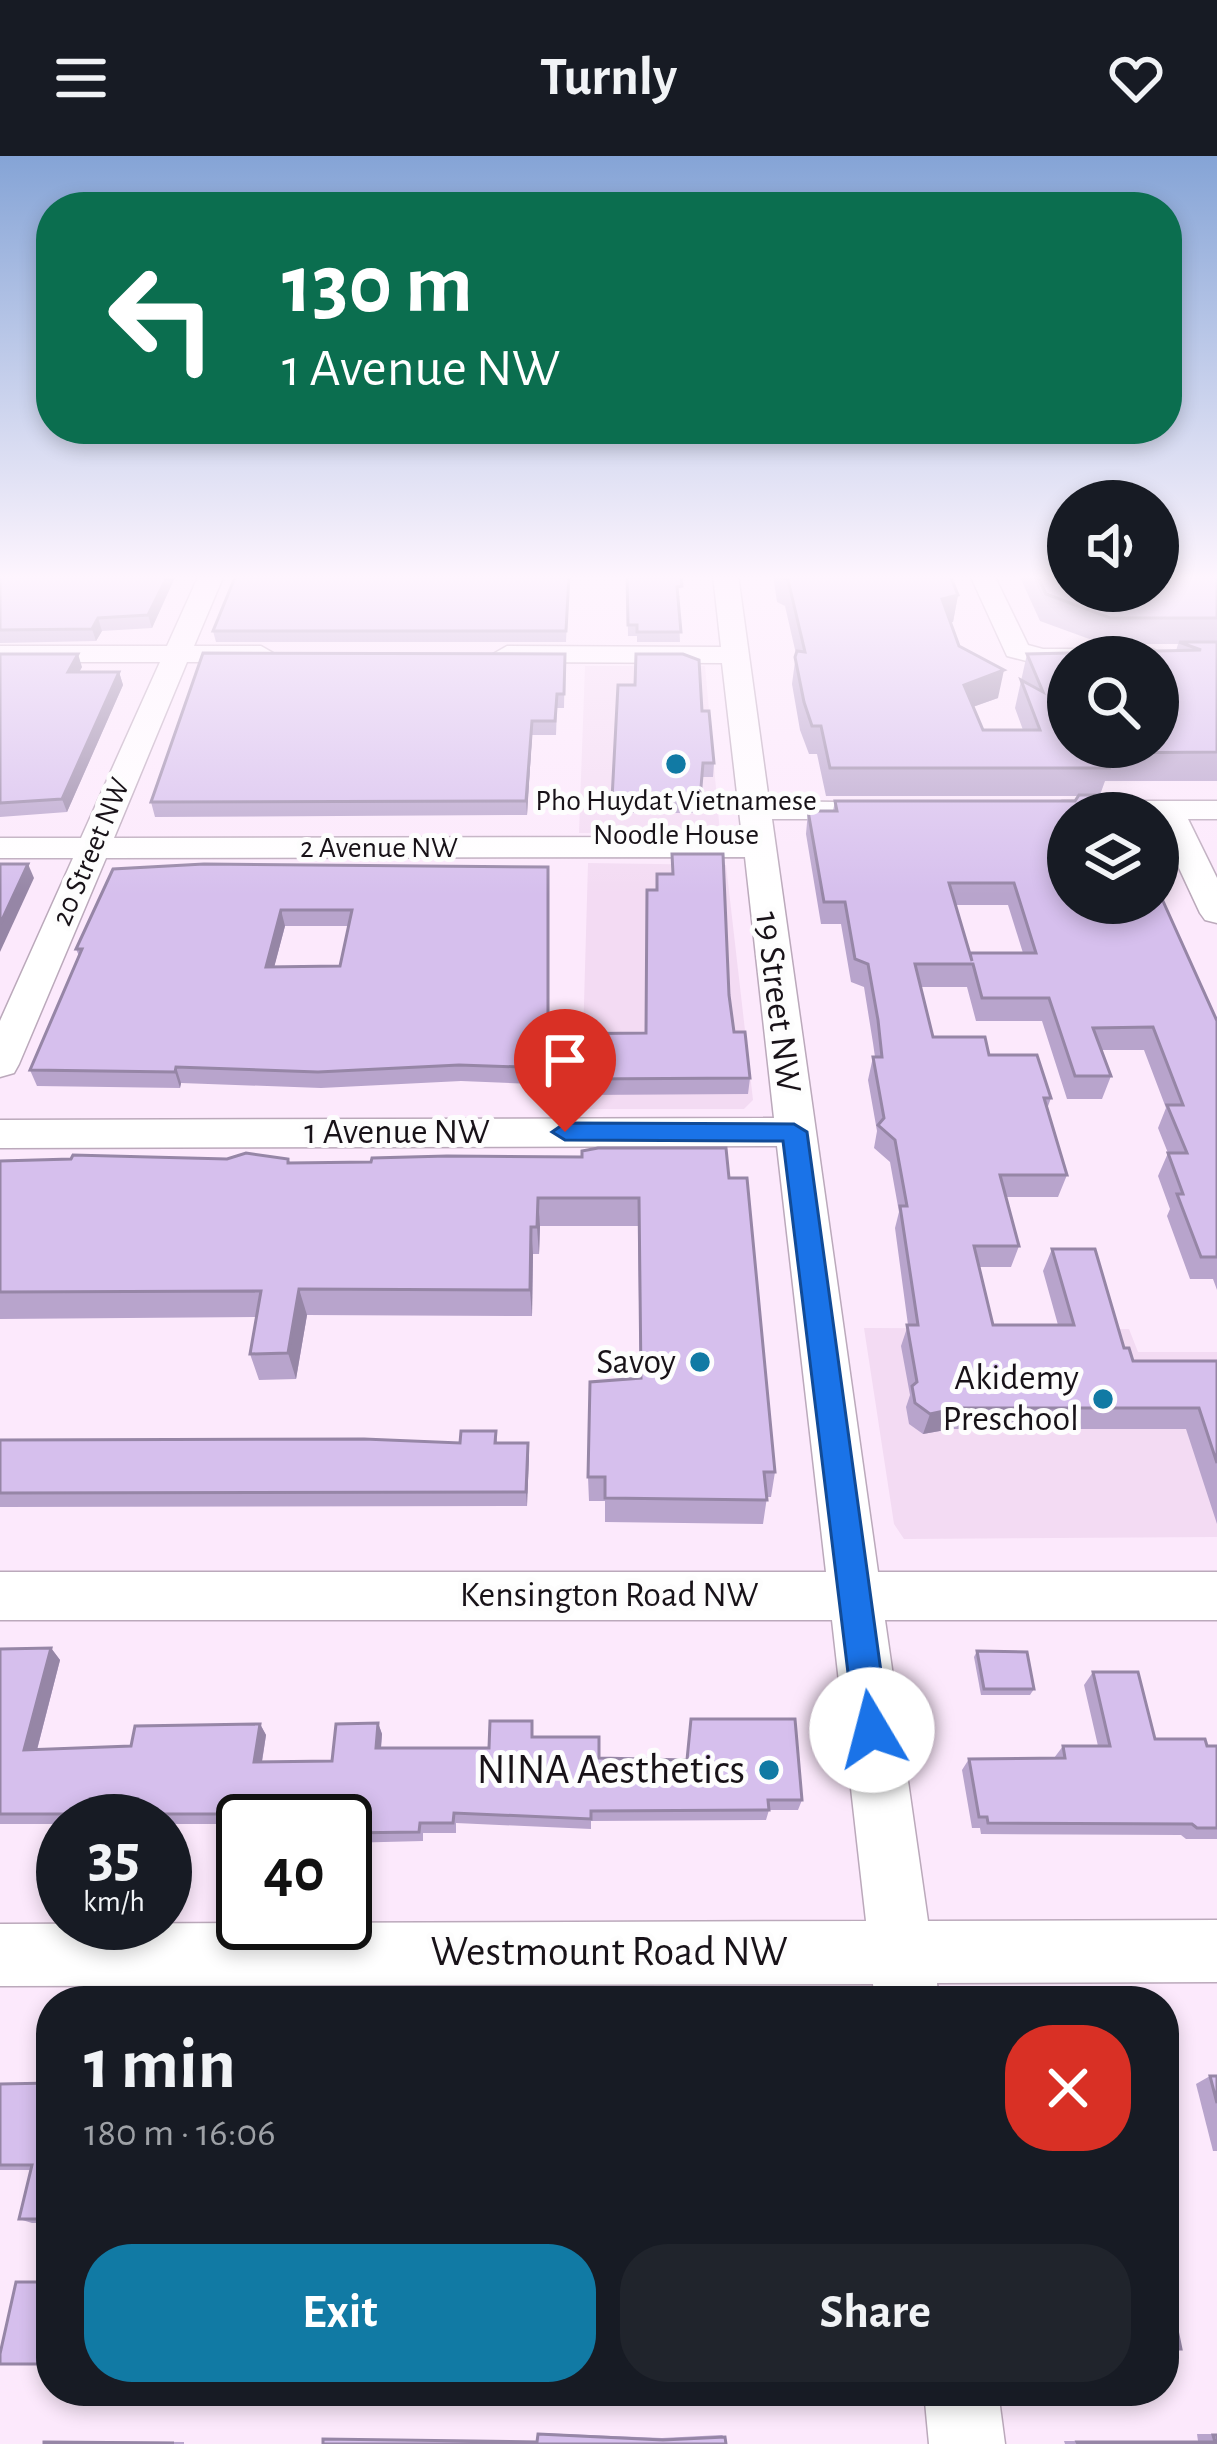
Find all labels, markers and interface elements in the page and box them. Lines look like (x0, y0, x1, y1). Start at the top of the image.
icon: menu (48, 45, 114, 111)
icon: heart (1103, 45, 1169, 111)
text: Turnly (540, 51, 677, 105)
icon: left (84, 240, 240, 396)
text: 130 m (282, 244, 473, 328)
text: 1 Avenue NW (282, 342, 560, 396)
map controls (1047, 480, 1179, 924)
button: sound (1047, 480, 1179, 612)
button: search (1047, 636, 1179, 768)
marker: Pho Huydat Vietnamese Noodle House (663, 751, 689, 777)
street label: 20 Street NW (47, 774, 136, 930)
place label: Pho Huydat Vietnamese Noodle House (535, 786, 817, 850)
button: layers (1047, 792, 1179, 924)
street label: 2 Avenue NW (300, 833, 458, 863)
street label: 19 Street NW (749, 909, 807, 1095)
pin (514, 1009, 616, 1132)
icon: arrive (532, 1027, 598, 1093)
street label: 1 Avenue NW (304, 1114, 490, 1150)
place label: Savoy (596, 1344, 676, 1380)
marker: Savoy (687, 1349, 713, 1375)
place label: Akidemy Preschool (942, 1360, 1079, 1437)
marker: Akidemy Preschool (1090, 1386, 1116, 1412)
street label: Kensington Road NW (460, 1577, 758, 1613)
position arrow (809, 1667, 935, 1793)
place label: NINA Aesthetics (477, 1749, 745, 1791)
marker: NINA Aesthetics (756, 1757, 782, 1783)
speed limit sign: 40 (216, 1794, 372, 1950)
text: 35 (88, 1827, 140, 1887)
text: km/h (83, 1887, 145, 1917)
street label: Westmount Road NW (430, 1931, 788, 1973)
button: close (1005, 2025, 1131, 2151)
text: 1 min (84, 2029, 236, 2101)
text: 180 m · 16:06 (84, 2114, 276, 2153)
button: Exit (84, 2244, 596, 2382)
button: Share (620, 2244, 1131, 2382)

